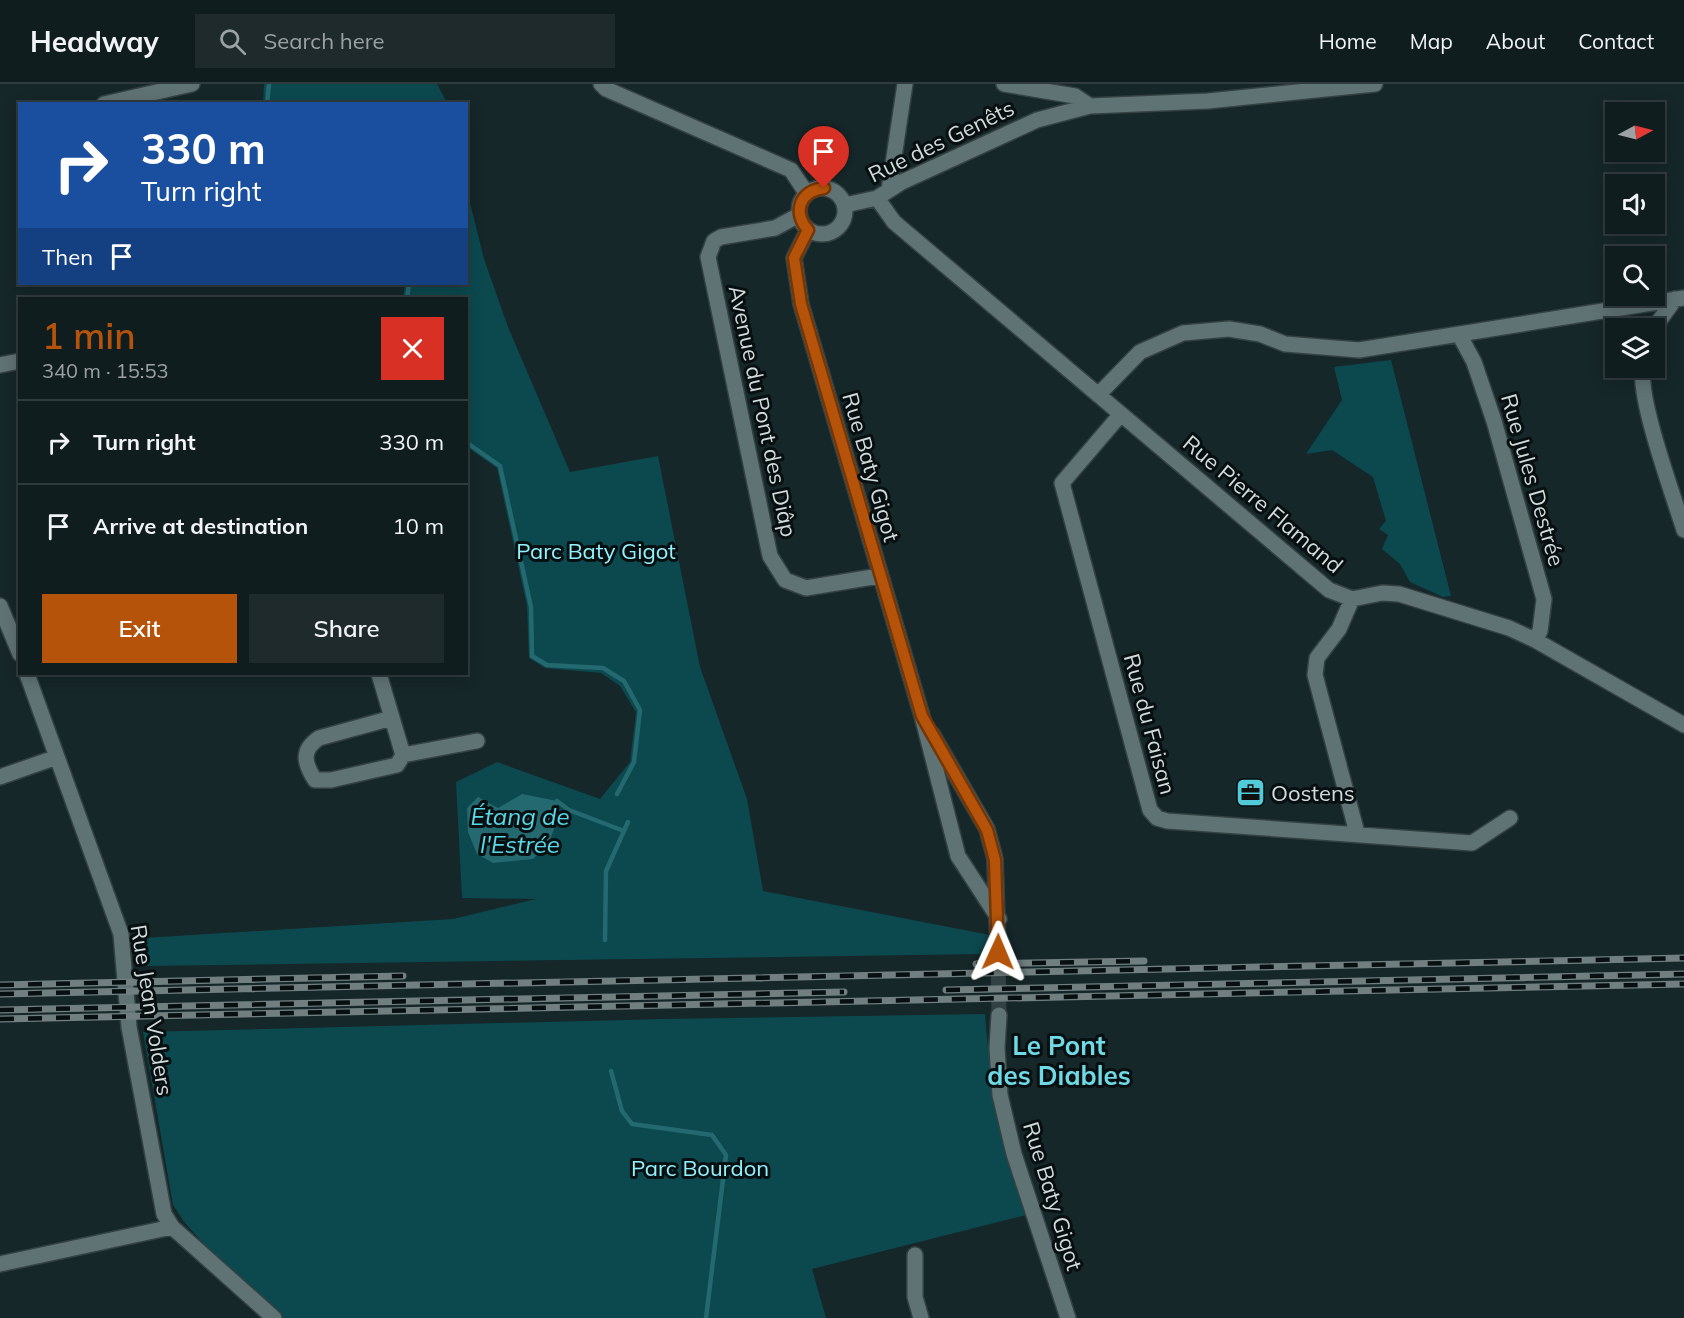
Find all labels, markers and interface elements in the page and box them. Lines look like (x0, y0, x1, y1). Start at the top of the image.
search box (195, 14, 615, 68)
text: Headway (30, 24, 159, 59)
icon: search (216, 25, 249, 58)
text: Search here (264, 27, 385, 55)
text: Home (1319, 28, 1377, 54)
text: Map (1410, 28, 1453, 54)
text: About (1486, 28, 1545, 54)
text: Contact (1578, 28, 1654, 54)
street label: Rue des Genêts (863, 94, 1019, 188)
north arrow (1605, 102, 1665, 162)
map controls (1605, 102, 1665, 378)
text: 330 m (141, 122, 266, 175)
icon: right (42, 126, 120, 204)
pin (798, 126, 849, 188)
icon: arrive (807, 135, 840, 168)
text: Turn right (141, 174, 261, 208)
button: sound (1605, 174, 1665, 234)
icon: arrive (105, 240, 138, 273)
text: Then (42, 243, 93, 271)
button: search (1605, 246, 1665, 306)
street label: Avenue du Pont des Diâp (723, 283, 803, 539)
text: 1 min (42, 313, 136, 358)
button: close (381, 317, 444, 380)
button: layers (1605, 318, 1665, 378)
text: 340 m · 15:53 (42, 358, 168, 383)
street label: Rue Baty Gigot (836, 389, 906, 545)
street label: Rue Jules Destrée (1495, 391, 1571, 569)
icon: right (42, 426, 75, 459)
text: Turn right (93, 428, 196, 456)
text: 330 m (379, 428, 444, 456)
street label: Rue Pierre Flamand (1177, 429, 1349, 579)
icon: arrive (42, 510, 75, 543)
text: Arrive at destination (93, 512, 308, 540)
text: 10 m (393, 512, 444, 540)
park label: Parc Baty Gigot (516, 537, 676, 565)
button: Exit (42, 594, 237, 663)
button: Share (249, 594, 444, 663)
street label: Rue du Faisan (1118, 651, 1182, 797)
office icon: Oostens (1234, 777, 1266, 809)
place label: Oostens (1271, 779, 1355, 807)
water label: Étang de l'Estrée (470, 801, 570, 859)
position arrow (966, 920, 1030, 984)
street label: Rue Jean Volders (125, 923, 179, 1097)
district label: Le Pont des Diables (987, 1029, 1131, 1092)
street label: Rue Baty Gigot (1017, 1118, 1089, 1274)
park label: Parc Bourdon (631, 1154, 769, 1182)

